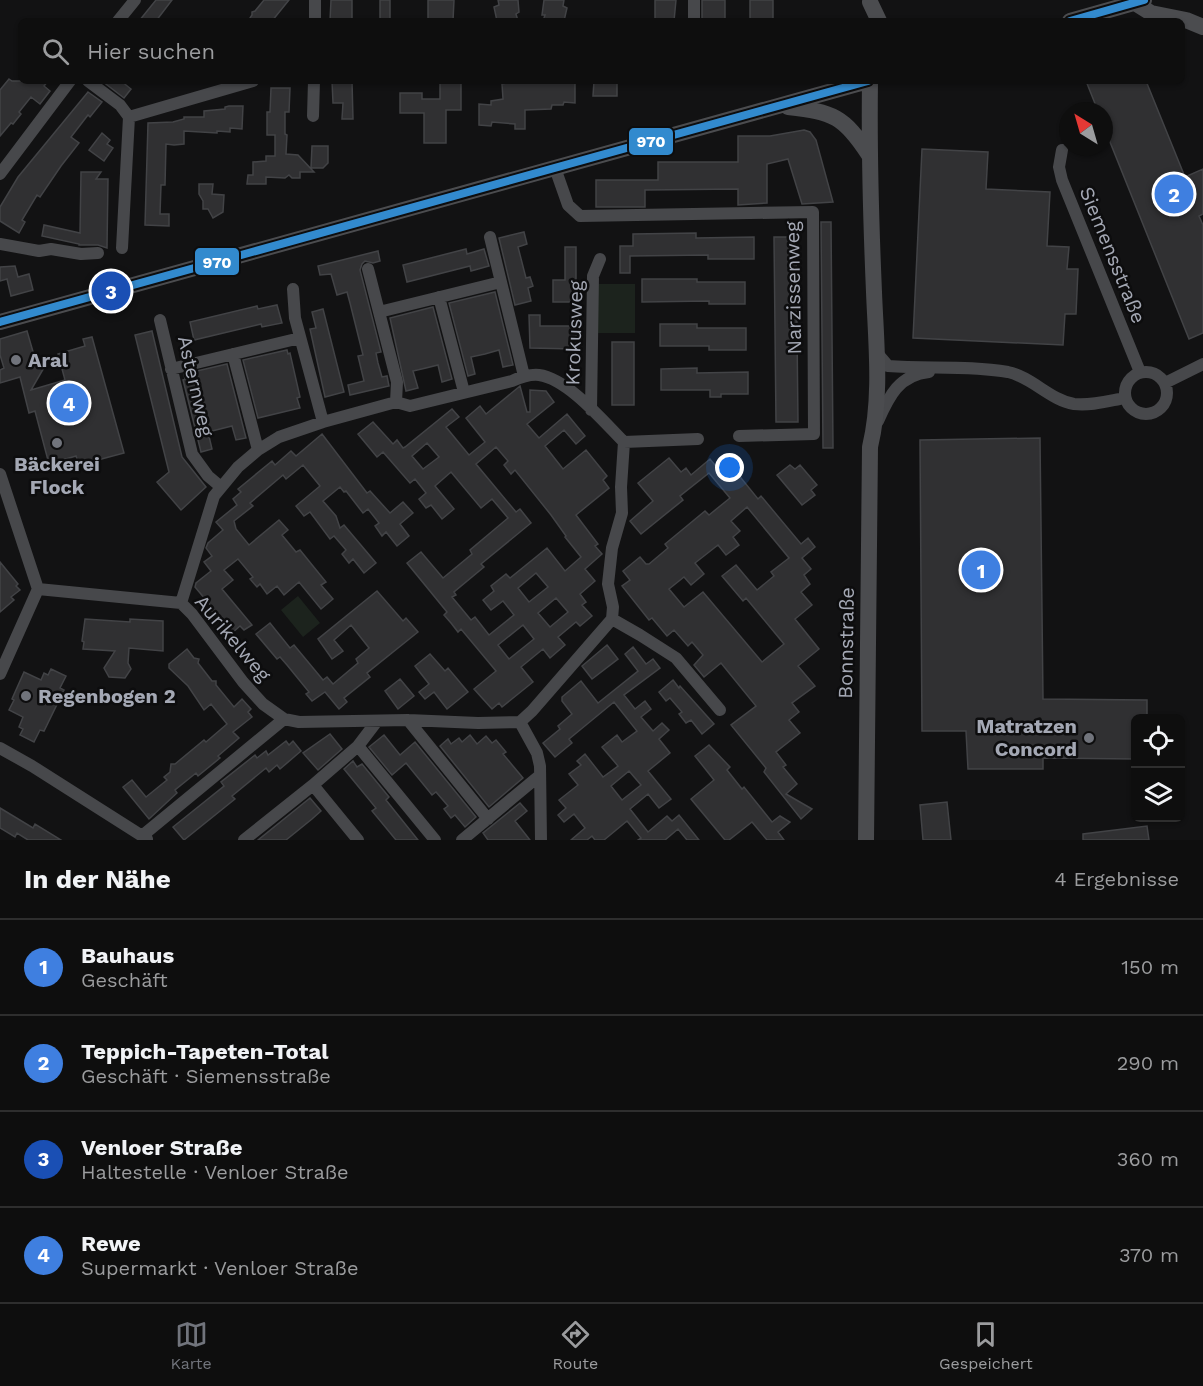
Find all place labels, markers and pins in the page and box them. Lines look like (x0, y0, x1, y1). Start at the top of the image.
pin: 2 (1154, 172, 1194, 216)
pin: 3 (92, 268, 130, 314)
place label: Aral (28, 348, 69, 372)
marker: Aral (9, 353, 23, 367)
pin: 4 (50, 380, 88, 426)
marker: Bäckerei Flock (50, 436, 64, 450)
place label: Bäckerei Flock (14, 452, 100, 499)
pin: 1 (962, 548, 1000, 592)
place label: Regenbogen 2 (38, 684, 176, 708)
marker: Regenbogen 2 (19, 689, 33, 703)
place label: Matratzen Concord (976, 714, 1077, 761)
marker: Matratzen Concord (1082, 731, 1096, 745)

